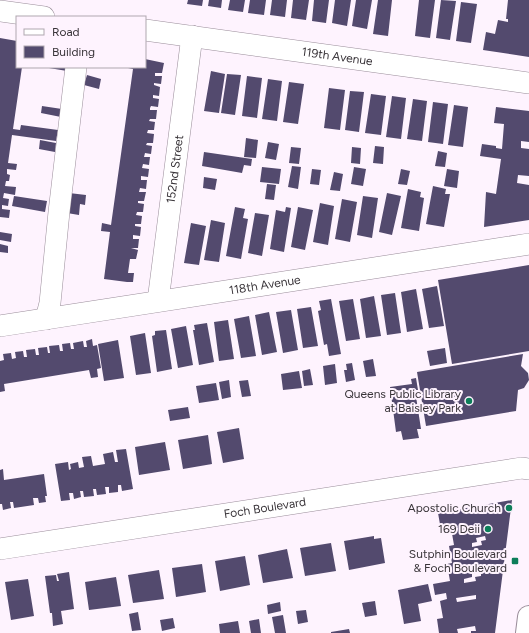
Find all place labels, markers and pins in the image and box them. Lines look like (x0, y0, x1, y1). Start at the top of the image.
place label: Queens Public Library at Baisley Park (344, 387, 462, 415)
marker: Queens Public Library at Baisley Park (464, 396, 474, 406)
place label: Apostolic Church (408, 501, 501, 515)
marker: Apostolic Church (504, 503, 514, 513)
place label: 169 Deii (438, 522, 480, 536)
marker: 169 Deii (483, 524, 493, 534)
place label: Sutphin Boulevard & Foch Boulevard (409, 547, 507, 575)
marker: Sutphin Boulevard & Foch Boulevard (510, 556, 520, 566)

